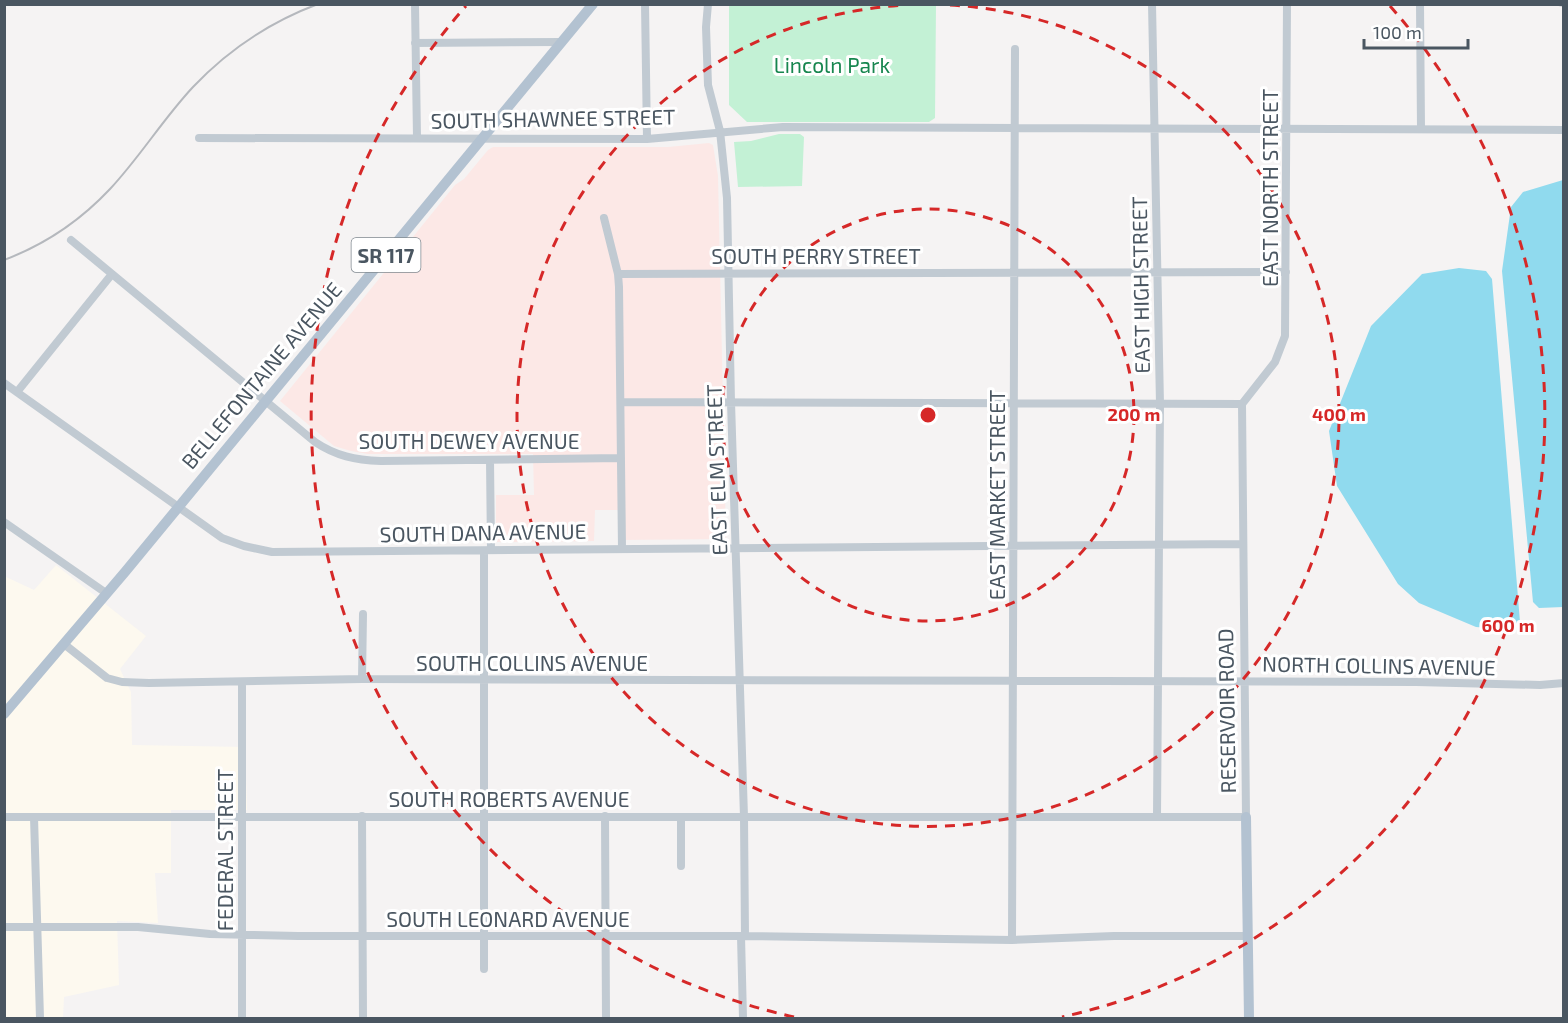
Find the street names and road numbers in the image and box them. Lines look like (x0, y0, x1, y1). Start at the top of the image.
street label: EAST NORTH STREET (1257, 89, 1282, 287)
street label: SOUTH SHAWNEE STREET (430, 103, 676, 133)
street label: EAST HIGH STREET (1126, 196, 1154, 374)
road number: SR 117 (352, 238, 420, 272)
street label: SOUTH PERRY STREET (711, 243, 921, 268)
street label: BELLEFONTAINE AVENUE (176, 277, 346, 473)
street label: EAST ELM STREET (701, 384, 731, 556)
street label: EAST MARKET STREET (984, 390, 1009, 600)
street label: SOUTH DEWEY AVENUE (358, 428, 580, 453)
street label: SOUTH DANA AVENUE (379, 518, 587, 546)
street label: RESERVOIR ROAD (1212, 628, 1240, 794)
street label: SOUTH COLLINS AVENUE (416, 650, 648, 675)
street label: NORTH COLLINS AVENUE (1262, 650, 1496, 680)
street label: FEDERAL STREET (212, 769, 237, 931)
street label: SOUTH ROBERTS AVENUE (389, 786, 629, 811)
street label: SOUTH LEONARD AVENUE (386, 906, 630, 931)

